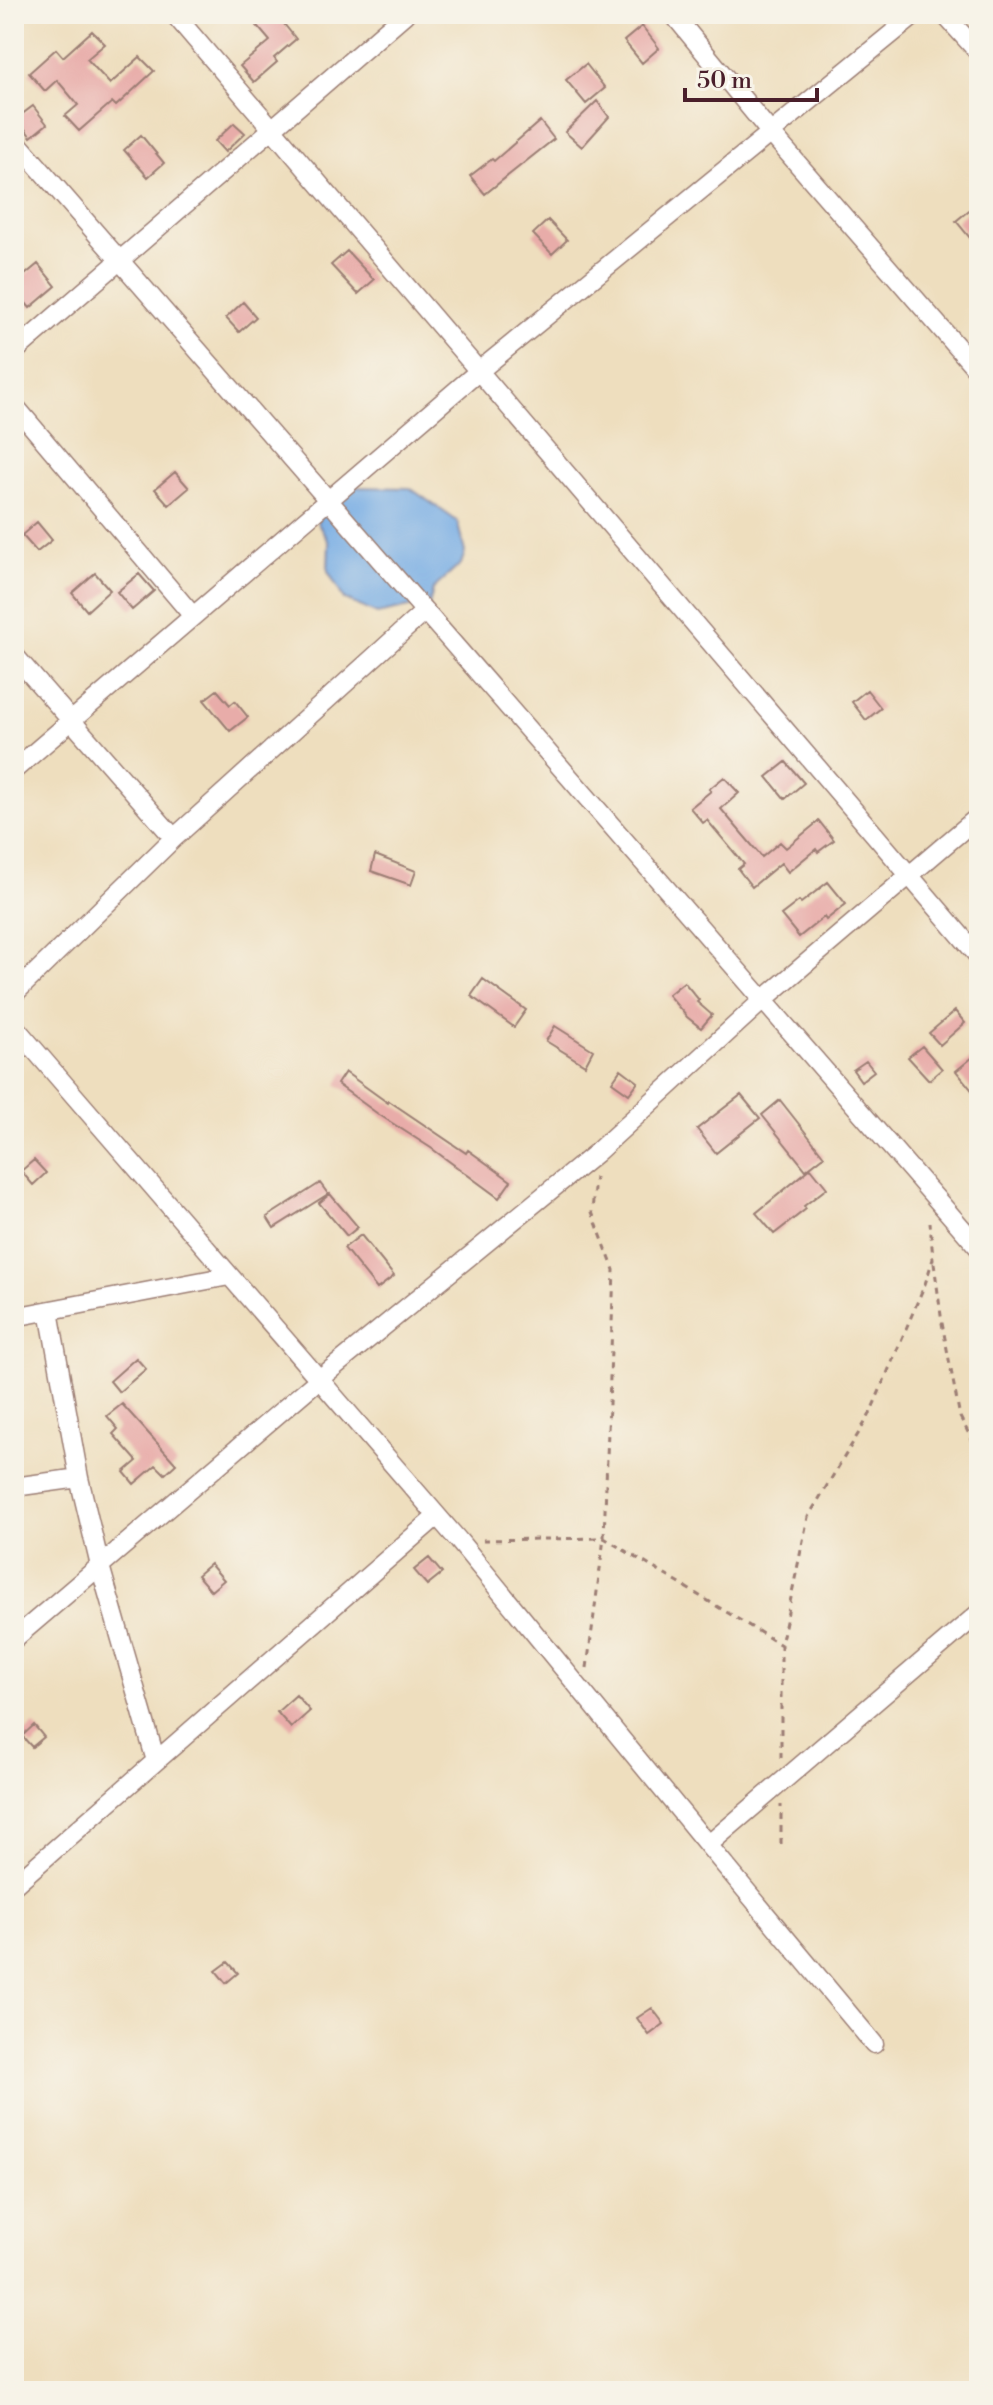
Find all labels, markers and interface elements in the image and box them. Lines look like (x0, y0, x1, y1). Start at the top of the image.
scale bar (685, 52, 817, 102)
text: 50 m (697, 66, 752, 96)

